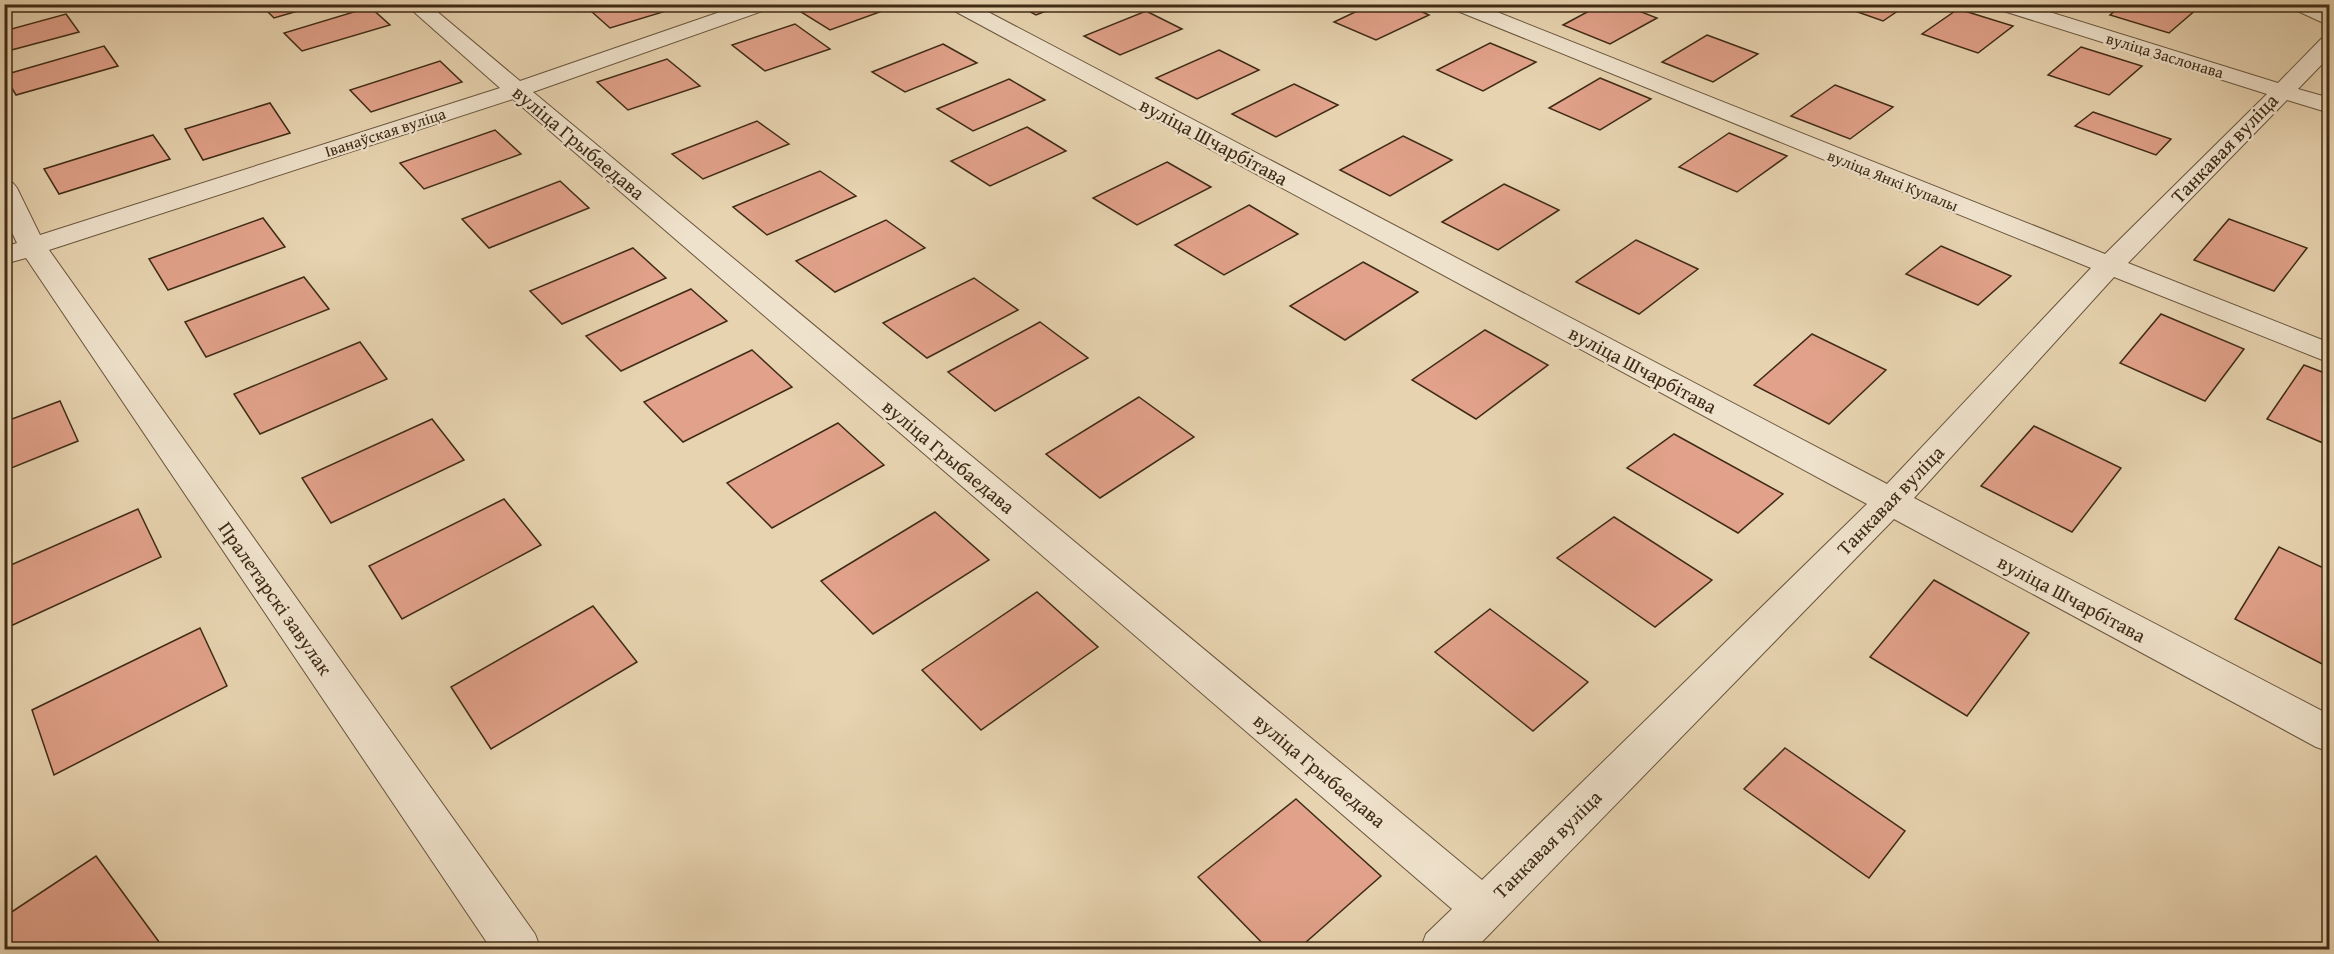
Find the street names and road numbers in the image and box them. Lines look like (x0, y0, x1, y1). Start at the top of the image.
street label: вуліца Заслонава (2103, 26, 2227, 84)
street label: вуліца Грыбаедава (506, 78, 652, 206)
street label: Танкавая вуліца (2164, 86, 2285, 210)
street label: вуліца Шчарбітава (1135, 90, 1294, 193)
street label: Іванаўская вуліца (321, 101, 449, 163)
street label: вуліца Янкі Купалы (1824, 143, 1962, 217)
street label: вуліца Шчарбітава (1564, 318, 1723, 421)
street label: вуліца Грыбаедава (876, 392, 1022, 520)
street label: Танкавая вуліца (1830, 438, 1951, 562)
street label: Пралетарскі завулак (212, 515, 340, 681)
street label: вуліца Шчарбітава (1993, 547, 2152, 650)
street label: вуліца Грыбаедава (1247, 706, 1393, 834)
street label: Танкавая вуліца (1486, 783, 1608, 905)

